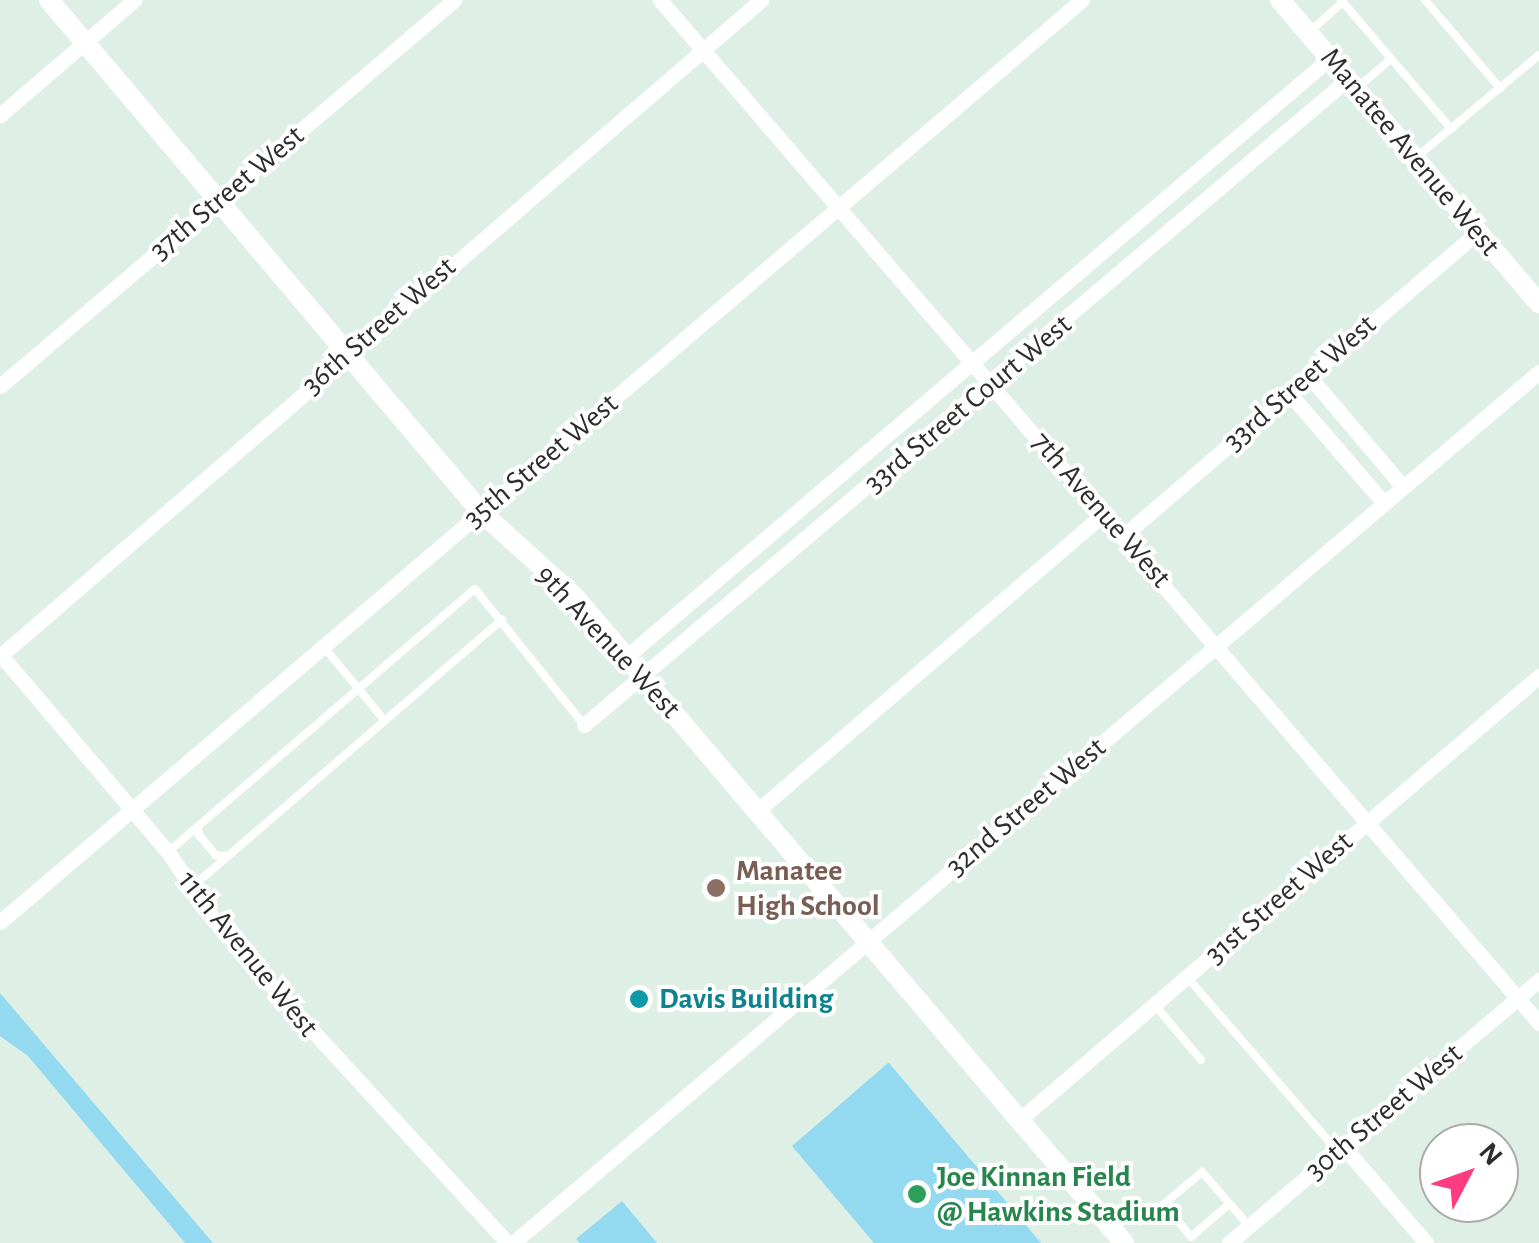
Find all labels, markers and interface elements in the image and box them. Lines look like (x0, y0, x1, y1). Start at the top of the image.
street label: Manatee Avenue West (1313, 41, 1507, 263)
street label: 37th Street West (142, 118, 312, 268)
street label: 36th Street West (295, 249, 463, 403)
street label: 33rd Street Court West (857, 307, 1079, 501)
street label: 33rd Street West (1216, 307, 1384, 459)
street label: 35th Street West (456, 386, 626, 536)
street label: 7th Avenue West (1023, 425, 1179, 595)
street label: 9th Avenue West (528, 558, 688, 726)
street label: 32nd Street West (939, 730, 1113, 884)
street label: 31st Street West (1198, 824, 1360, 972)
place label: Manatee High School (736, 853, 880, 924)
street label: 11th Avenue West (170, 864, 326, 1044)
marker: Manatee High School (705, 877, 727, 899)
place label: Davis Building (659, 981, 833, 1017)
marker: Davis Building (628, 988, 650, 1010)
street label: 30th Street West (1298, 1036, 1470, 1188)
north arrow (1419, 1123, 1519, 1223)
text: N (1473, 1138, 1507, 1171)
place label: Joe Kinnan Field @ Hawkins Stadium (937, 1159, 1180, 1230)
marker: Joe Kinnan Field @ Hawkins Stadium (906, 1183, 928, 1205)

